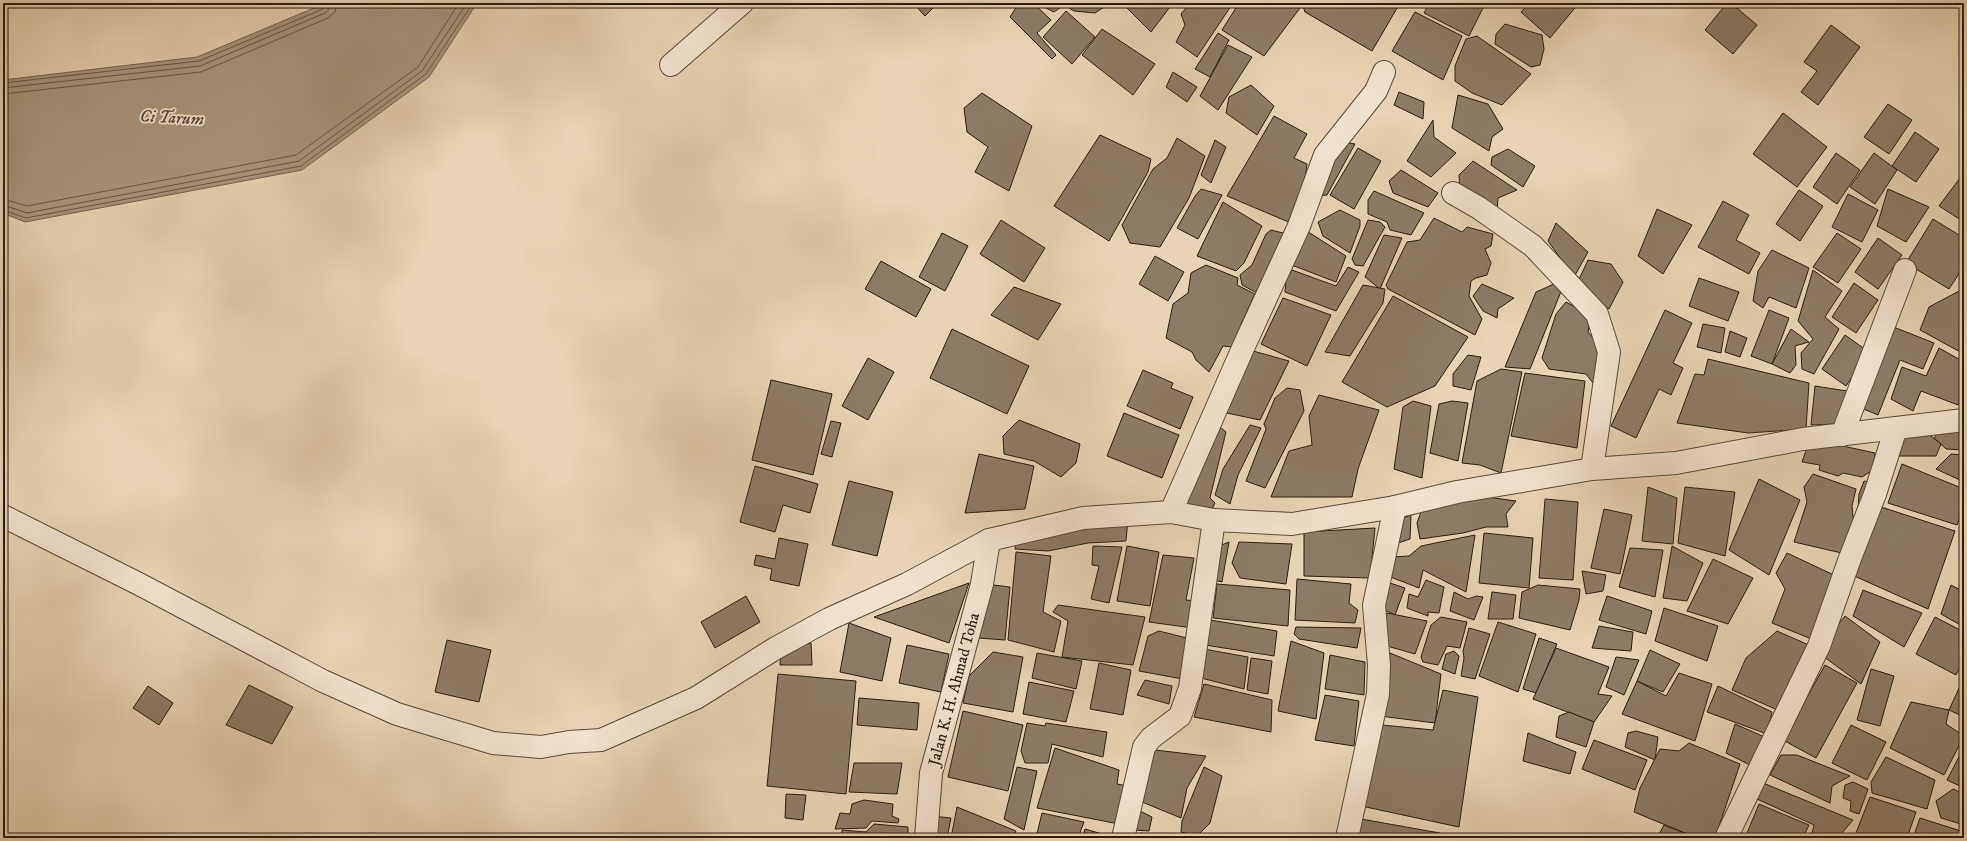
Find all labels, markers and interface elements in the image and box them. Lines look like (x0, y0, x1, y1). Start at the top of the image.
water label: Ci Tarum (139, 105, 205, 131)
street label: Jalan K. H. Ahmad Toha (923, 610, 984, 770)

